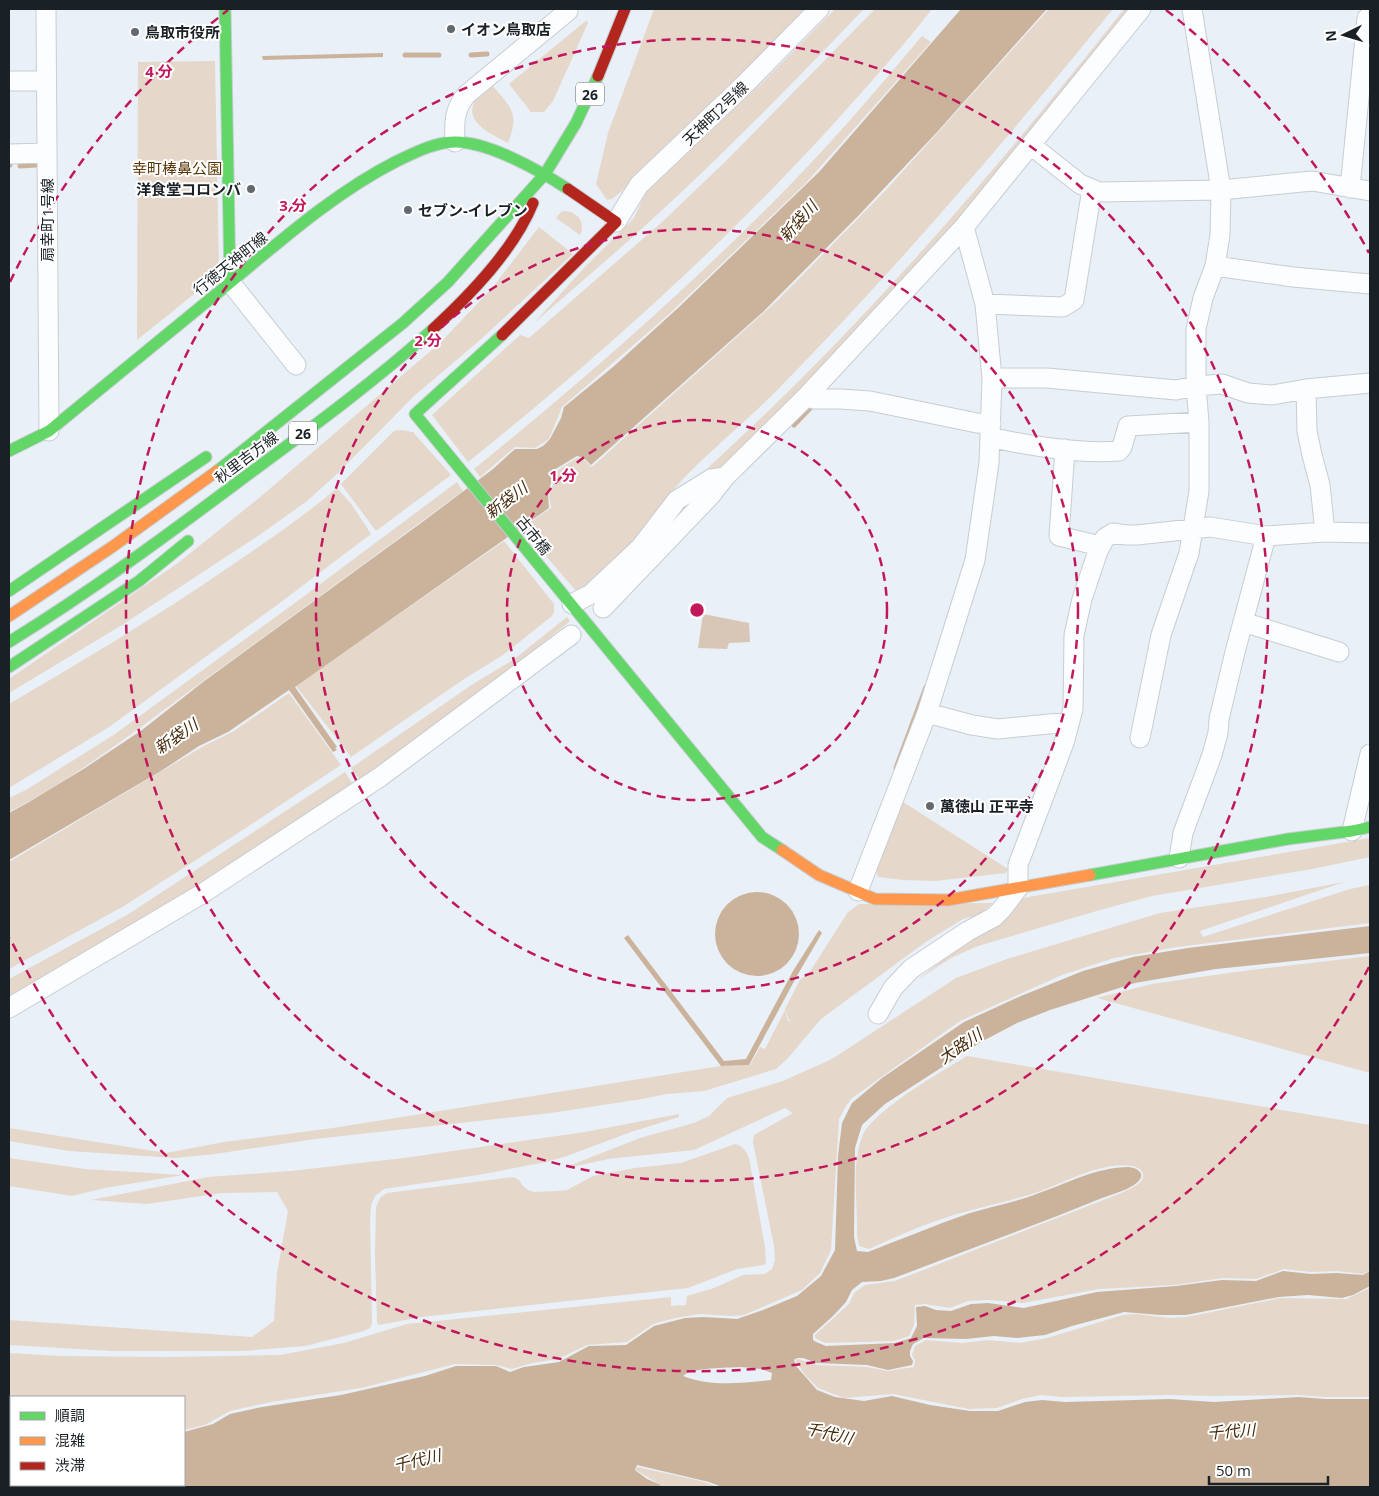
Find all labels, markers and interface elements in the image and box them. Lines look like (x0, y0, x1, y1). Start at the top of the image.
north arrow (1319, 10, 1369, 60)
place label: イオン鳥取店 (461, 19, 551, 39)
place label: 鳥取市役所 (145, 22, 220, 42)
marker: イオン鳥取店 (445, 23, 457, 35)
marker: 鳥取市役所 (129, 26, 141, 38)
text: N (1321, 30, 1341, 43)
text: 4 分 (145, 61, 173, 81)
street label: 天神町2号線 (678, 77, 752, 149)
road number: 26 (576, 82, 604, 106)
park label: 幸町棒鼻公園 (132, 158, 222, 178)
street label: 扇幸町1号線 (37, 178, 57, 262)
place label: 洋食堂コロンバ (136, 179, 241, 199)
marker: 洋食堂コロンバ (245, 183, 257, 195)
water label: 新袋川 (774, 194, 824, 246)
text: 3 分 (279, 195, 307, 215)
place label: セブン-イレブン (418, 200, 528, 220)
marker: セブン-イレブン (402, 204, 414, 216)
street label: 行徳天神町線 (189, 227, 271, 299)
text: 2 分 (414, 330, 442, 350)
road number: 26 (289, 422, 317, 444)
street label: 秋里吉方線 (210, 426, 282, 488)
text: 1 分 (549, 465, 577, 485)
water label: 新袋川 (480, 476, 533, 523)
street label: 古市橋 (512, 511, 556, 559)
centre of rings (688, 601, 706, 619)
water label: 新袋川 (150, 712, 204, 759)
place label: 萬徳山 正平寺 (940, 796, 1034, 816)
marker: 萬徳山 正平寺 (924, 800, 936, 812)
water label: 大路川 (934, 1022, 988, 1069)
legend (10, 1396, 185, 1486)
text: 順調 (55, 1405, 85, 1425)
water label: 千代川 (803, 1417, 857, 1450)
water label: 千代川 (1206, 1418, 1258, 1444)
text: 混雑 (55, 1430, 85, 1450)
water label: 千代川 (391, 1443, 445, 1476)
scale bar (1209, 1454, 1328, 1486)
text: 渋滞 (55, 1455, 85, 1475)
text: 50 m (1216, 1460, 1251, 1480)

